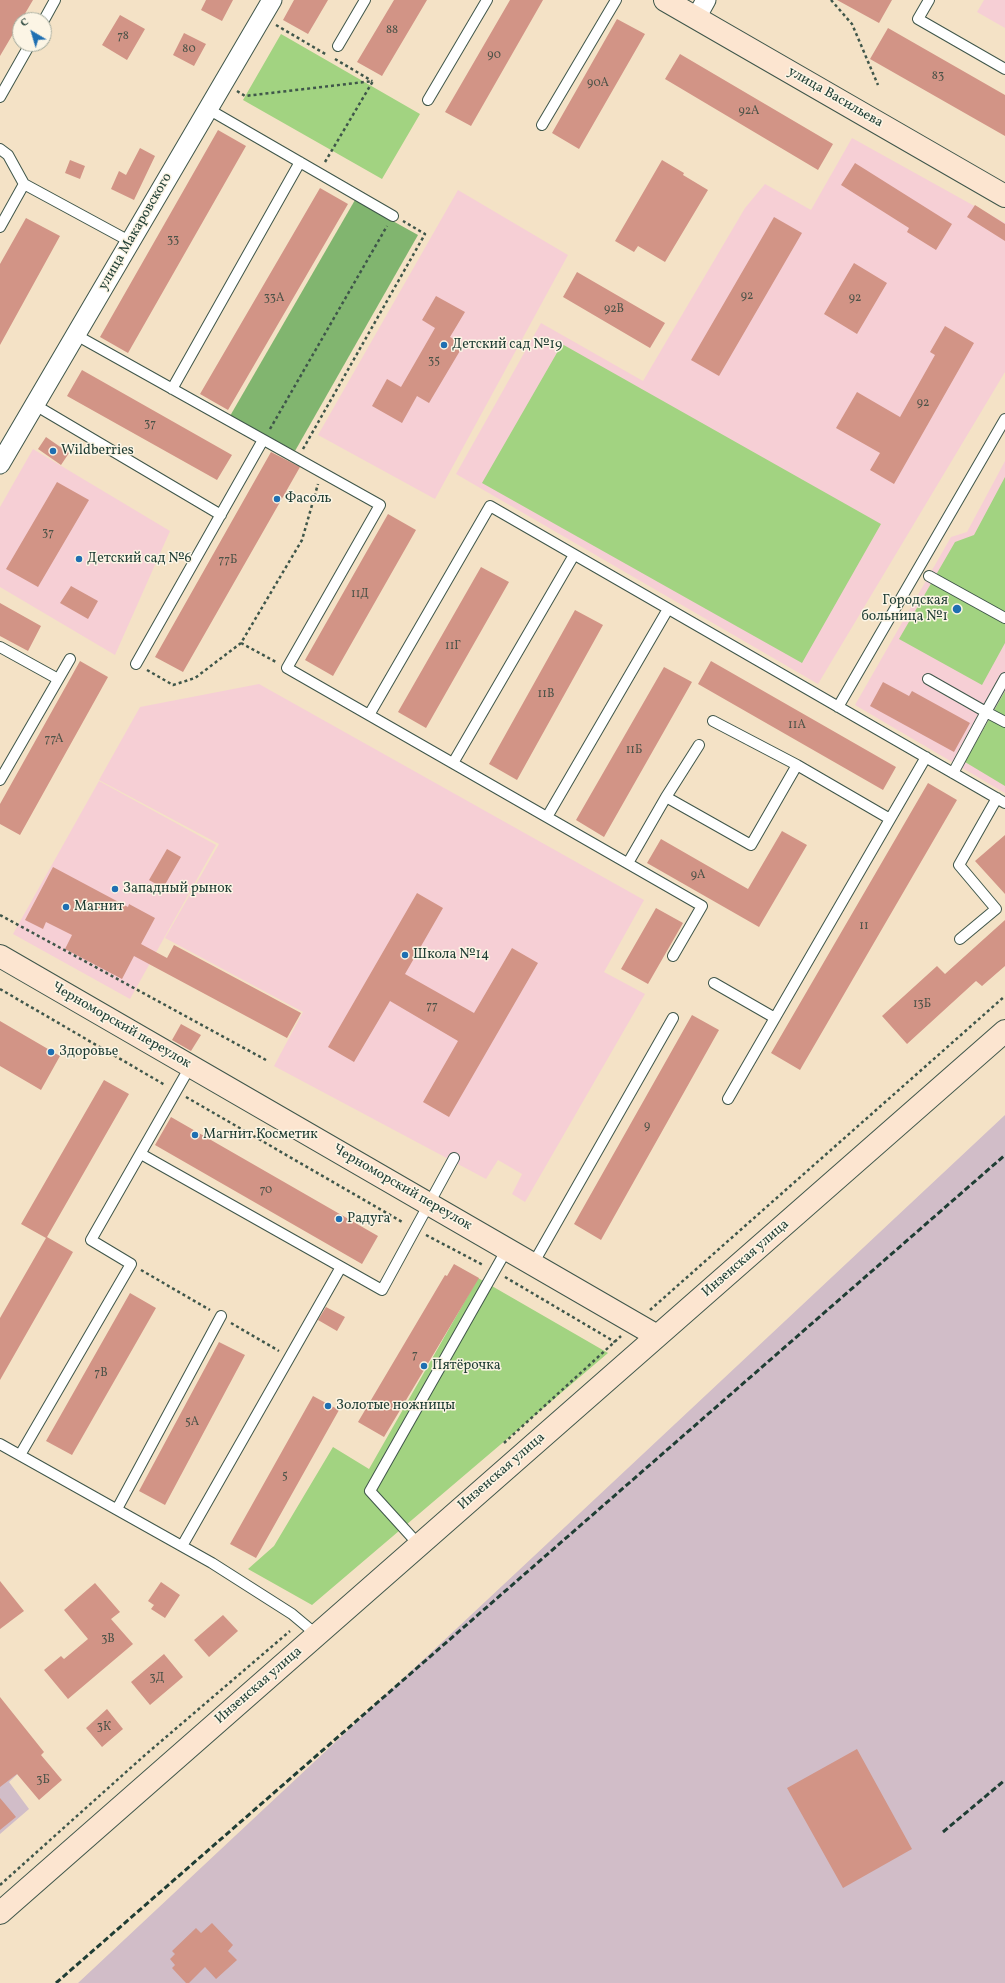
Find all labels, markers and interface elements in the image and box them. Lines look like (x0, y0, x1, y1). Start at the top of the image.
north arrow (12, 12, 52, 52)
text: С (18, 15, 32, 31)
house number: 88 (386, 24, 398, 38)
house number: 78 (117, 30, 129, 44)
house number: 80 (182, 43, 196, 57)
house number: 90 (487, 49, 501, 63)
street label: улица Васильева (784, 64, 886, 132)
house number: 83 (932, 70, 944, 84)
house number: 90А (587, 77, 609, 91)
house number: 92А (738, 105, 760, 119)
street label: улица Макаровского (96, 170, 176, 294)
house number: 33 (167, 234, 179, 248)
house number: 92 (741, 290, 753, 304)
house number: 33А (264, 292, 284, 306)
house number: 92 (849, 292, 861, 306)
house number: 92В (604, 303, 624, 317)
place label: Детский сад №19 (452, 337, 562, 353)
marker: Детский сад №19 (439, 340, 449, 350)
house number: 35 (428, 355, 440, 369)
house number: 92 (917, 397, 929, 411)
house number: 37 (144, 418, 156, 432)
place label: Wildberries (61, 443, 134, 459)
marker: Wildberries (48, 446, 58, 456)
place label: Фасоль (285, 491, 332, 507)
marker: Фасоль (272, 494, 282, 504)
house number: 37 (42, 527, 54, 541)
place label: Детский сад №6 (87, 551, 192, 567)
marker: Детский сад №6 (74, 554, 84, 564)
house number: 77Б (218, 554, 238, 568)
house number: 11Д (351, 588, 369, 602)
place label: Городская больница №1 (861, 593, 948, 626)
marker: Городская больница №1 (951, 603, 963, 615)
house number: 11Г (445, 640, 461, 654)
house number: 11В (538, 688, 554, 702)
house number: 11А (788, 719, 806, 733)
house number: 77А (45, 733, 63, 747)
house number: 11Б (626, 744, 642, 758)
house number: 9А (691, 869, 705, 883)
place label: Западный рынок (123, 881, 232, 897)
marker: Западный рынок (110, 884, 120, 894)
place label: Магнит (74, 899, 124, 915)
marker: Магнит (61, 902, 71, 912)
house number: 11 (859, 920, 869, 934)
place label: Школа №14 (413, 947, 489, 963)
marker: Школа №14 (400, 950, 410, 960)
street label: Черноморский переулок (48, 979, 194, 1073)
house number: 13Б (913, 998, 931, 1012)
house number: 77 (426, 1000, 438, 1014)
place label: Здоровье (59, 1044, 118, 1060)
marker: Здоровье (46, 1047, 56, 1057)
house number: 9 (644, 1120, 650, 1134)
place label: Магнит Косметик (203, 1127, 318, 1143)
marker: Магнит Косметик (190, 1130, 200, 1140)
street label: Черноморский переулок (329, 1141, 475, 1235)
house number: 70 (260, 1184, 272, 1198)
place label: Радуга (347, 1211, 391, 1227)
marker: Радуга (334, 1214, 344, 1224)
street label: Инзенская улица (699, 1217, 793, 1301)
house number: 7 (412, 1349, 418, 1363)
place label: Пятёрочка (432, 1358, 501, 1374)
marker: Пятёрочка (419, 1361, 429, 1371)
house number: 7В (94, 1367, 108, 1381)
place label: Золотые ножницы (336, 1398, 455, 1414)
marker: Золотые ножницы (323, 1401, 333, 1411)
house number: 5А (185, 1416, 199, 1430)
street label: Инзенская улица (455, 1430, 549, 1514)
house number: 5 (282, 1470, 288, 1484)
house number: 3В (101, 1633, 115, 1647)
street label: Инзенская улица (212, 1644, 306, 1728)
house number: 3Д (150, 1672, 164, 1686)
house number: 3К (97, 1721, 111, 1735)
house number: 3Б (36, 1774, 50, 1788)

